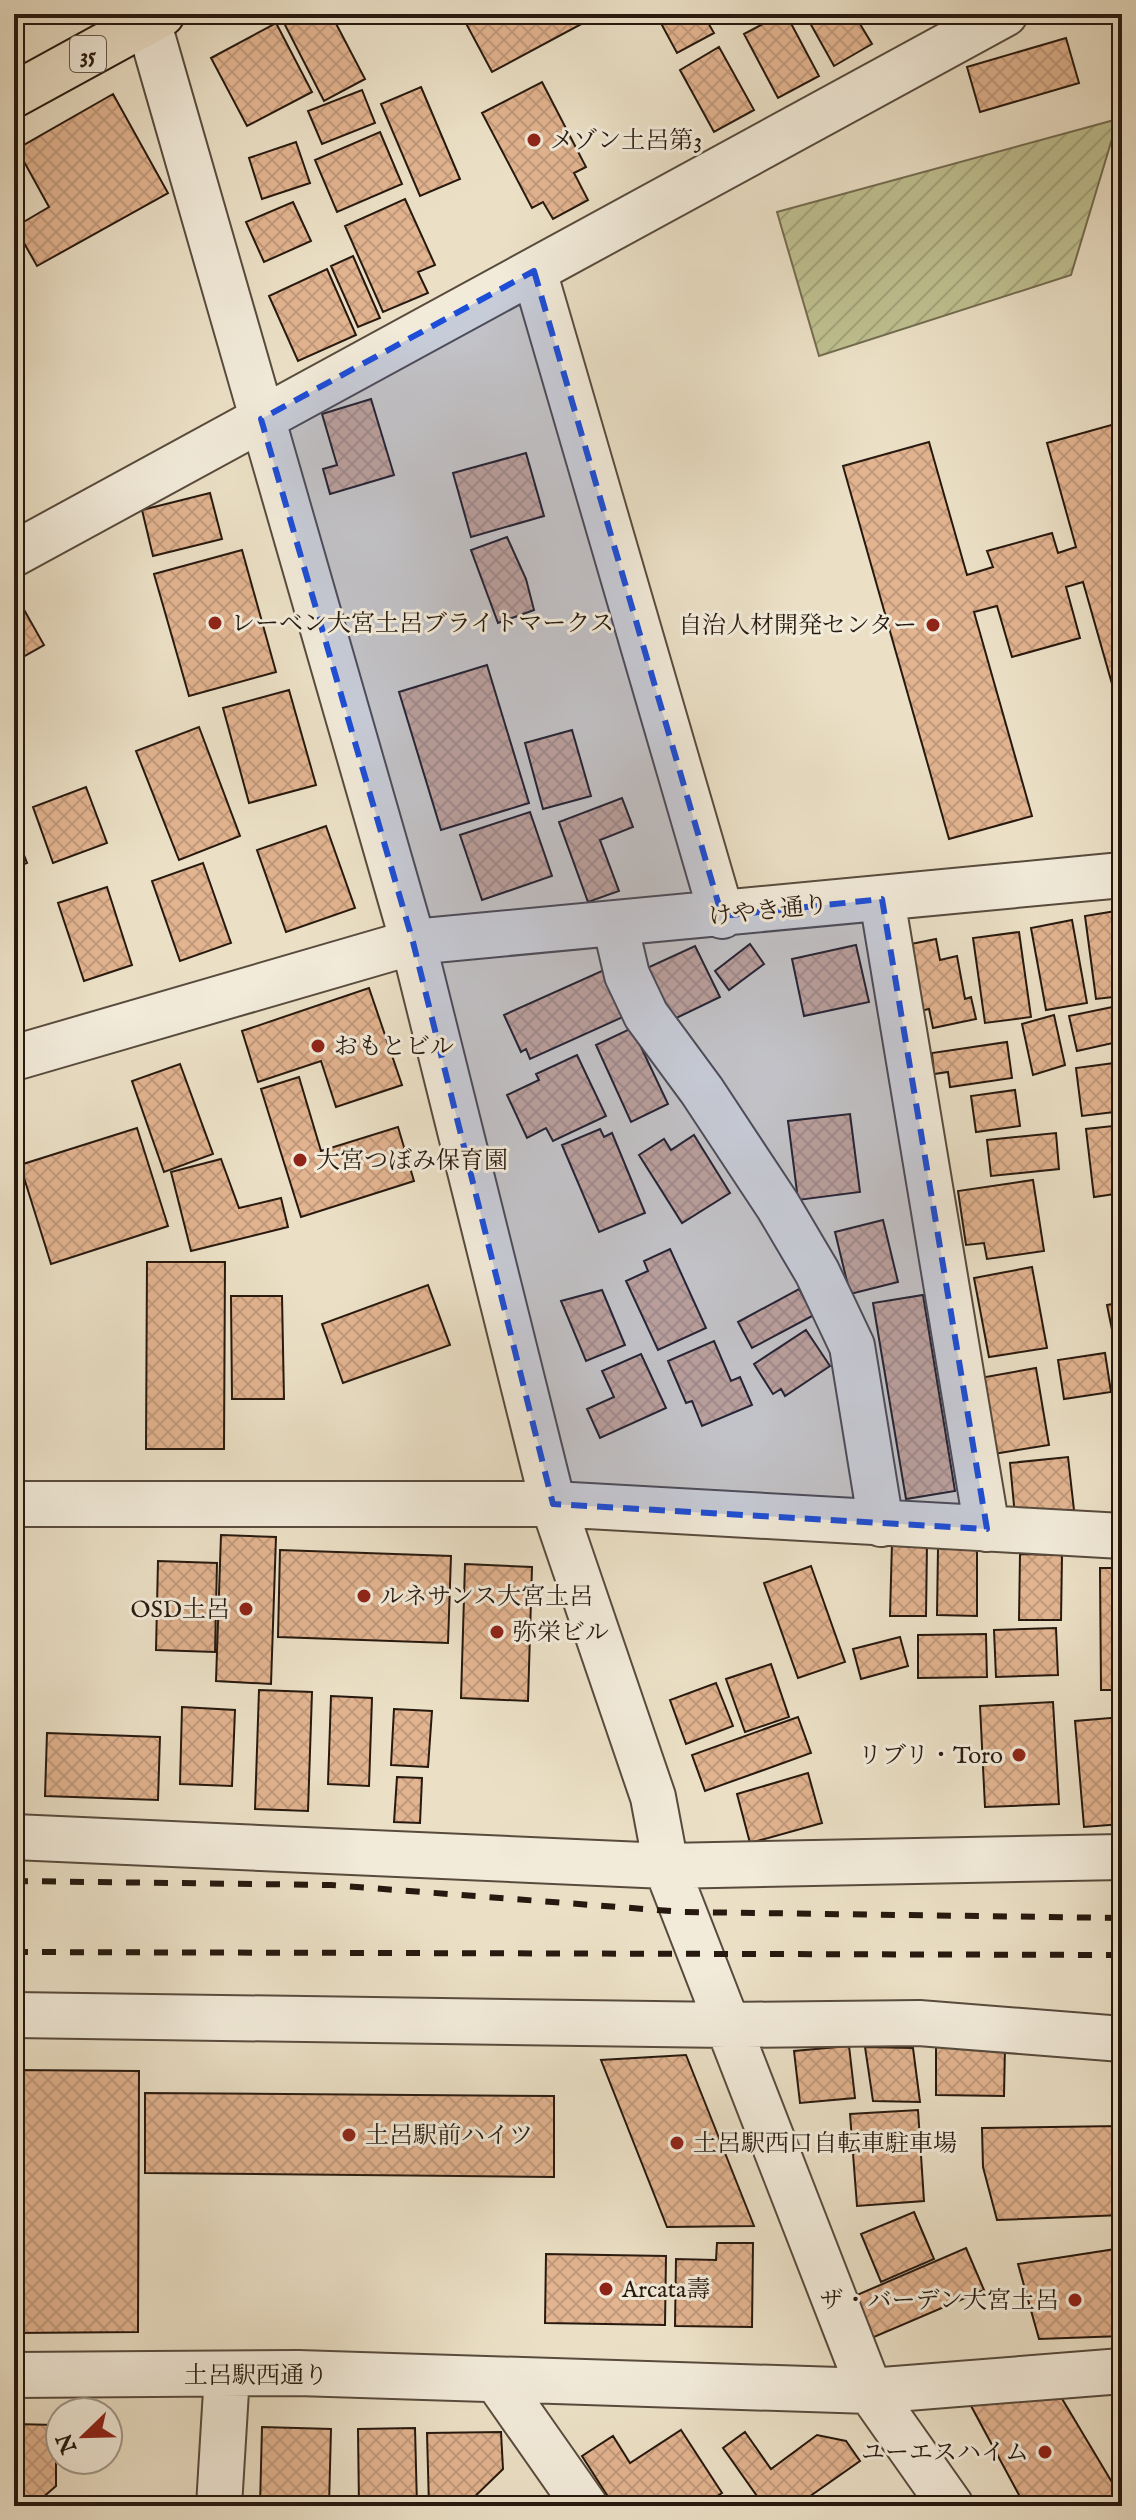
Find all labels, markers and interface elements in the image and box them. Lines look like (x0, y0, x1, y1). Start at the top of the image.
road number: 35 (70, 36, 106, 72)
place label: メゾン土呂第3 (550, 126, 702, 157)
marker: メゾン土呂第3 (525, 131, 543, 149)
place label: レーベン大宮土呂ブライトマークス (231, 609, 614, 640)
place label: 自治人材開発センター (678, 611, 917, 642)
marker: レーベン大宮土呂ブライトマークス (206, 614, 224, 632)
marker: 自治人材開発センター (924, 616, 942, 634)
street label: けやき通り (707, 890, 829, 933)
place label: おもとビル (334, 1032, 454, 1063)
marker: おもとビル (309, 1037, 327, 1055)
place label: 大宮つぼみ保育園 (316, 1146, 508, 1177)
marker: 大宮つぼみ保育園 (291, 1151, 309, 1169)
place label: ルネサンス大宮土呂 (380, 1582, 593, 1613)
marker: ルネサンス大宮土呂 (355, 1587, 373, 1605)
place label: OSD土呂 (131, 1595, 230, 1626)
marker: OSD土呂 (237, 1600, 255, 1618)
place label: 弥栄ビル (513, 1618, 609, 1649)
marker: 弥栄ビル (488, 1623, 506, 1641)
place label: リブリ・Toro (858, 1741, 1003, 1772)
marker: リブリ・Toro (1010, 1746, 1028, 1764)
place label: 土呂駅前ハイツ (365, 2121, 533, 2152)
marker: 土呂駅前ハイツ (340, 2126, 358, 2144)
place label: 土呂駅西口自転車駐車場 (693, 2129, 957, 2160)
marker: 土呂駅西口自転車駐車場 (668, 2134, 686, 2152)
place label: Arcata壽 (621, 2275, 710, 2306)
marker: Arcata壽 (597, 2280, 615, 2298)
place label: ザ・バーデン大宮土呂 (819, 2286, 1059, 2317)
marker: ザ・バーデン大宮土呂 (1066, 2291, 1084, 2309)
street label: 土呂駅西通り (184, 2361, 328, 2392)
north arrow (44, 2396, 124, 2476)
text: N (51, 2429, 84, 2458)
place label: ユーエスハイム (861, 2438, 1029, 2469)
marker: ユーエスハイム (1036, 2443, 1054, 2461)

